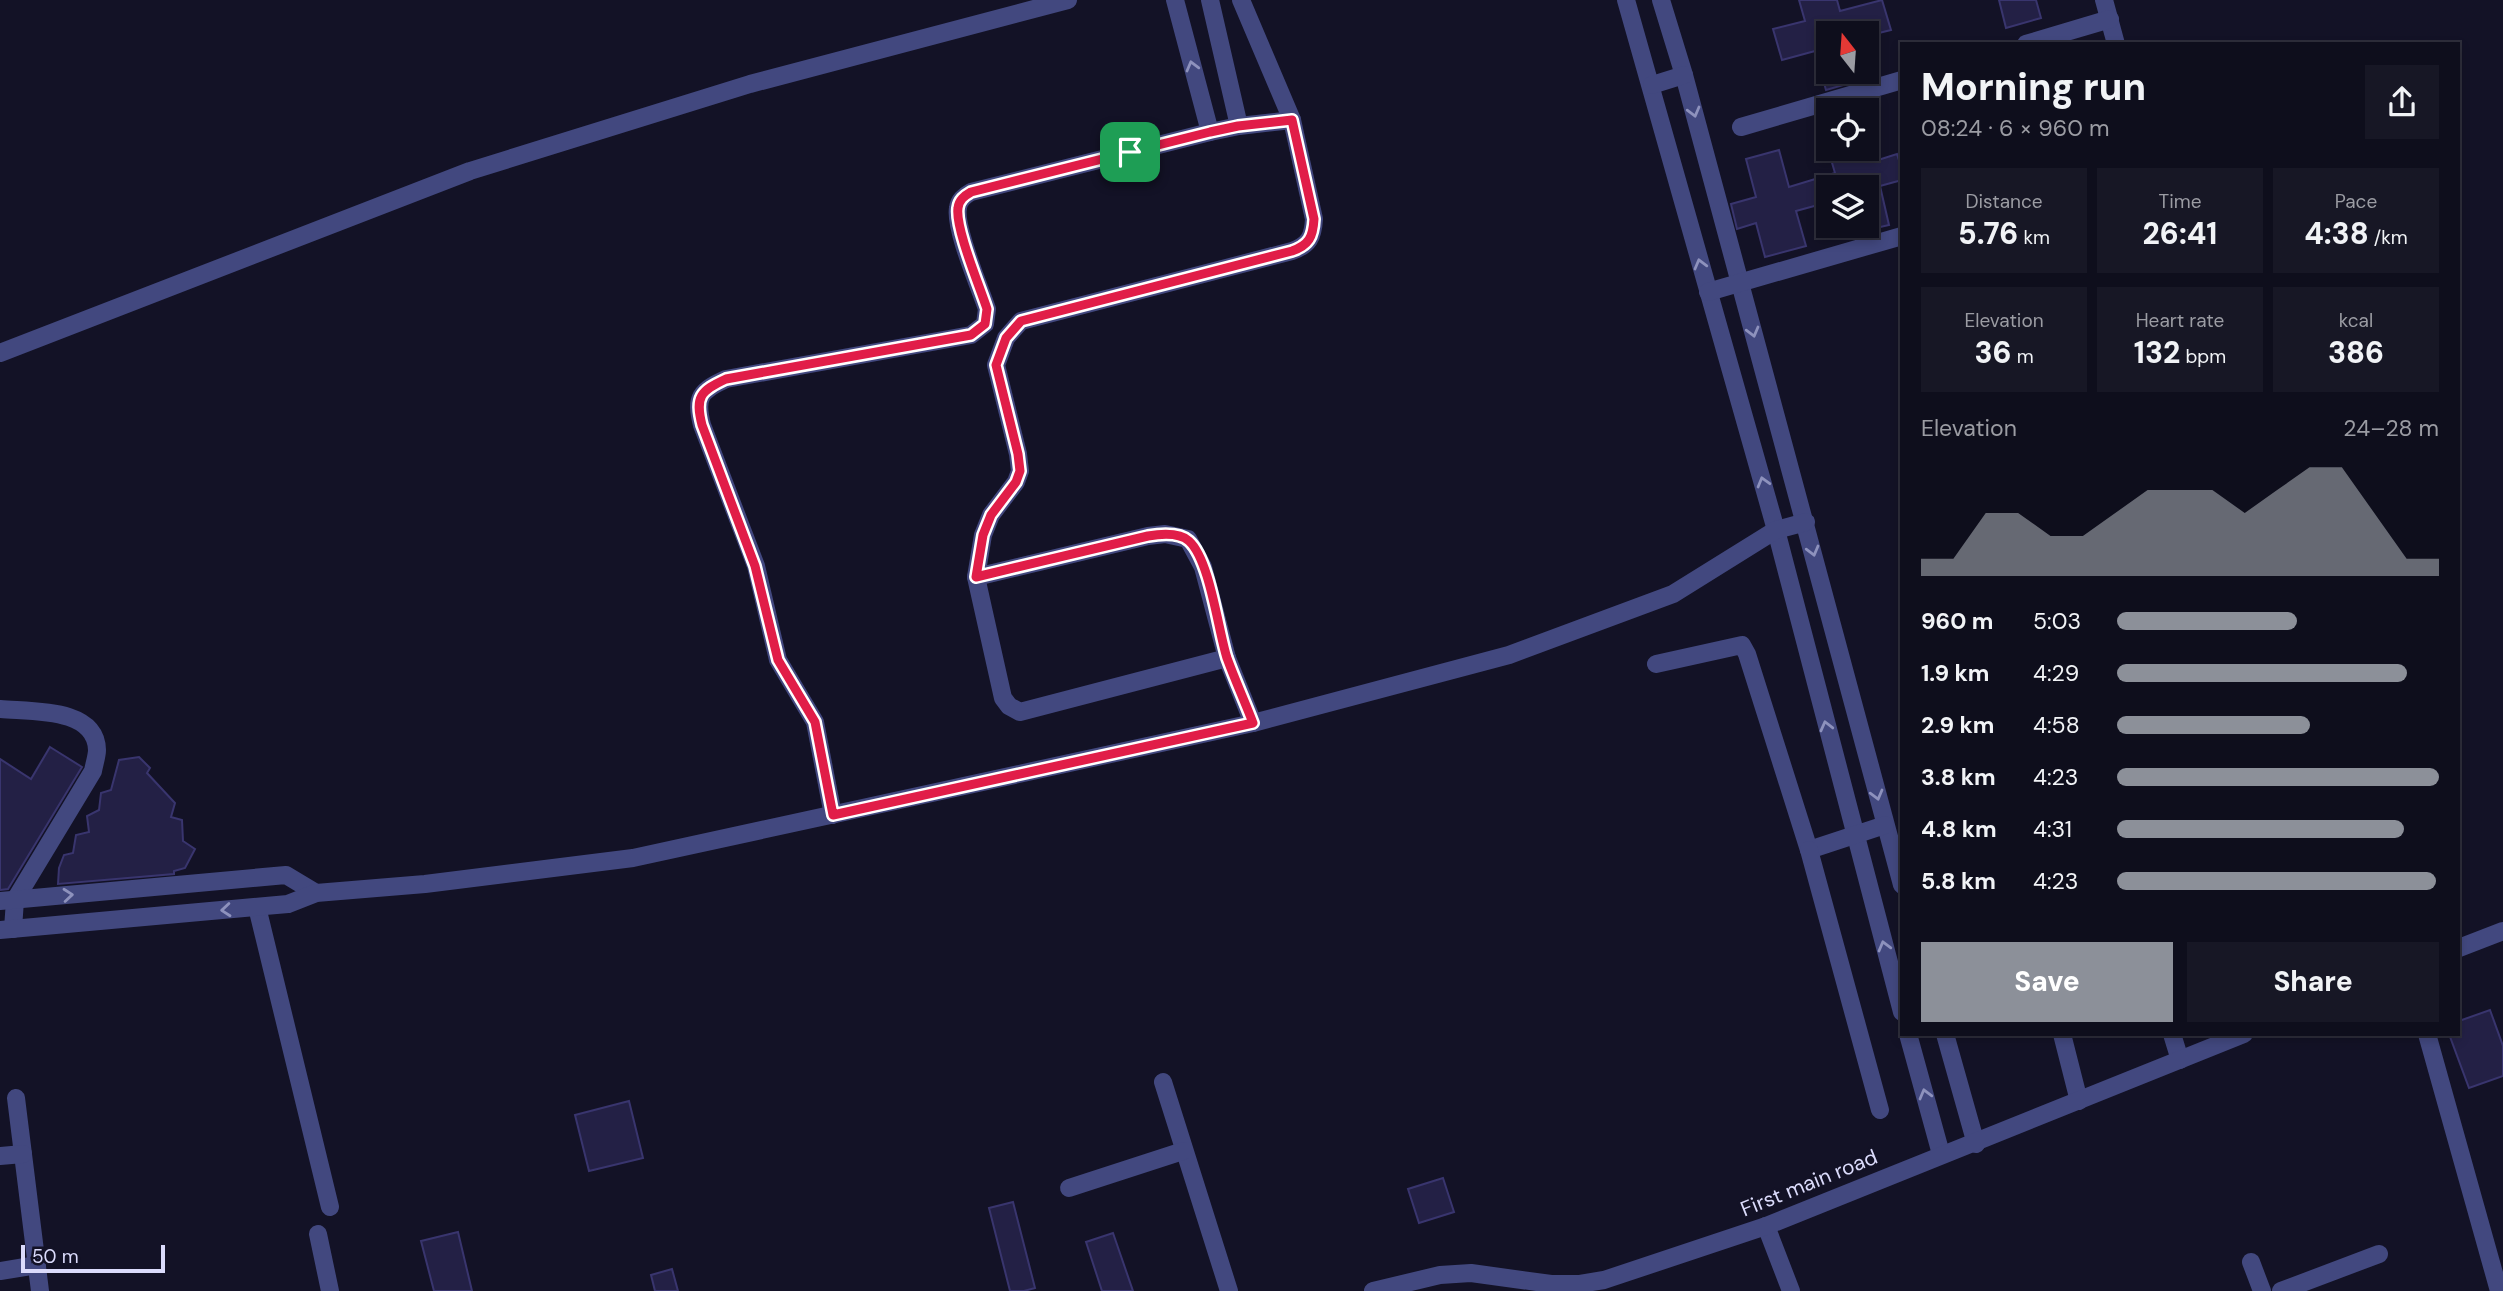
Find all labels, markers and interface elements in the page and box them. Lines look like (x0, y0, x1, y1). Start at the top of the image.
north arrow (1816, 21, 1880, 84)
map controls (1816, 21, 1879, 238)
one-way arrow (1186, 60, 1200, 72)
text: Morning run (1921, 62, 2146, 112)
button: share (2365, 65, 2439, 139)
button: locate (1816, 98, 1879, 161)
one-way arrow (1686, 106, 1700, 118)
text: 08:24 · 6 × 960 m (1921, 113, 2110, 143)
pin (1100, 122, 1160, 182)
icon: arrive (1111, 133, 1149, 171)
button: layers (1816, 175, 1879, 238)
text: Distance (1965, 189, 2043, 214)
text: Time (2159, 189, 2201, 214)
text: Pace (2335, 189, 2377, 214)
text: 5.76 (1958, 214, 2018, 253)
text: 26:41 (2143, 214, 2217, 253)
text: 4:38 (2304, 214, 2369, 253)
text: km (2018, 225, 2050, 250)
text: /km (2369, 225, 2408, 250)
one-way arrow (1694, 258, 1708, 270)
text: Elevation (1964, 308, 2044, 333)
text: Heart rate (2136, 308, 2224, 333)
text: kcal (2339, 308, 2373, 333)
one-way arrow (1745, 326, 1760, 338)
text: 36 (1974, 333, 2012, 372)
text: 132 (2134, 333, 2180, 372)
text: 386 (2328, 333, 2384, 372)
text: m (2012, 344, 2034, 369)
text: bpm (2180, 344, 2226, 369)
text: Elevation (1921, 413, 2017, 443)
text: 24–28 m (2343, 413, 2439, 443)
one-way arrow (1756, 477, 1771, 489)
one-way arrow (1805, 545, 1820, 557)
text: 960 m (1921, 606, 1993, 636)
text: 5:03 (2033, 606, 2081, 636)
text: 1.9 km (1921, 658, 1989, 688)
text: 4:29 (2033, 658, 2079, 688)
text: 2.9 km (1921, 710, 1994, 740)
text: 4:58 (2033, 710, 2080, 740)
one-way arrow (1820, 720, 1834, 732)
text: 3.8 km (1921, 762, 1996, 792)
text: 4:23 (2033, 762, 2078, 792)
one-way arrow (1869, 789, 1883, 801)
text: 4.8 km (1921, 814, 1997, 844)
text: 4:31 (2033, 814, 2072, 844)
text: 5.8 km (1921, 866, 1996, 896)
text: 4:23 (2033, 866, 2078, 896)
one-way arrow (63, 888, 74, 903)
one-way arrow (220, 902, 231, 917)
one-way arrow (1878, 940, 1893, 952)
button: Save (1921, 942, 2173, 1022)
button: Share (2187, 942, 2439, 1022)
one-way arrow (1918, 1088, 1933, 1100)
street label: First main road (1736, 1143, 1882, 1223)
scale bar (21, 1242, 164, 1274)
text: 50 m (32, 1244, 79, 1269)

